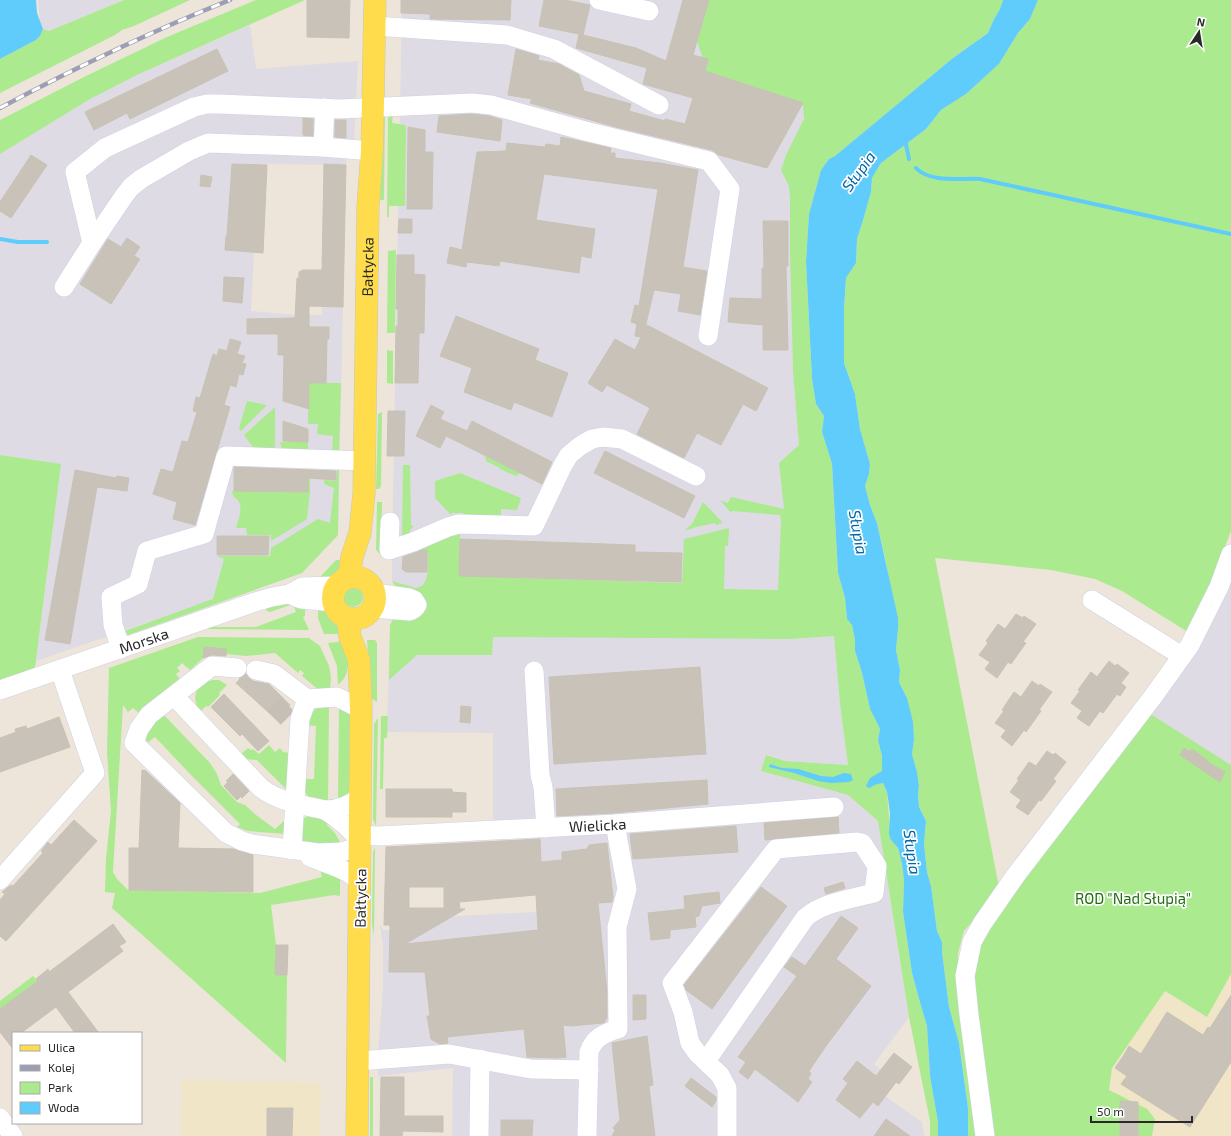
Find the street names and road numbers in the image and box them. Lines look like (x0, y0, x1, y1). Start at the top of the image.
street label: Bałtycka (358, 237, 377, 296)
street label: Morska (117, 624, 171, 657)
street label: Wielicka (569, 814, 627, 835)
street label: Bałtycka (350, 868, 370, 928)

